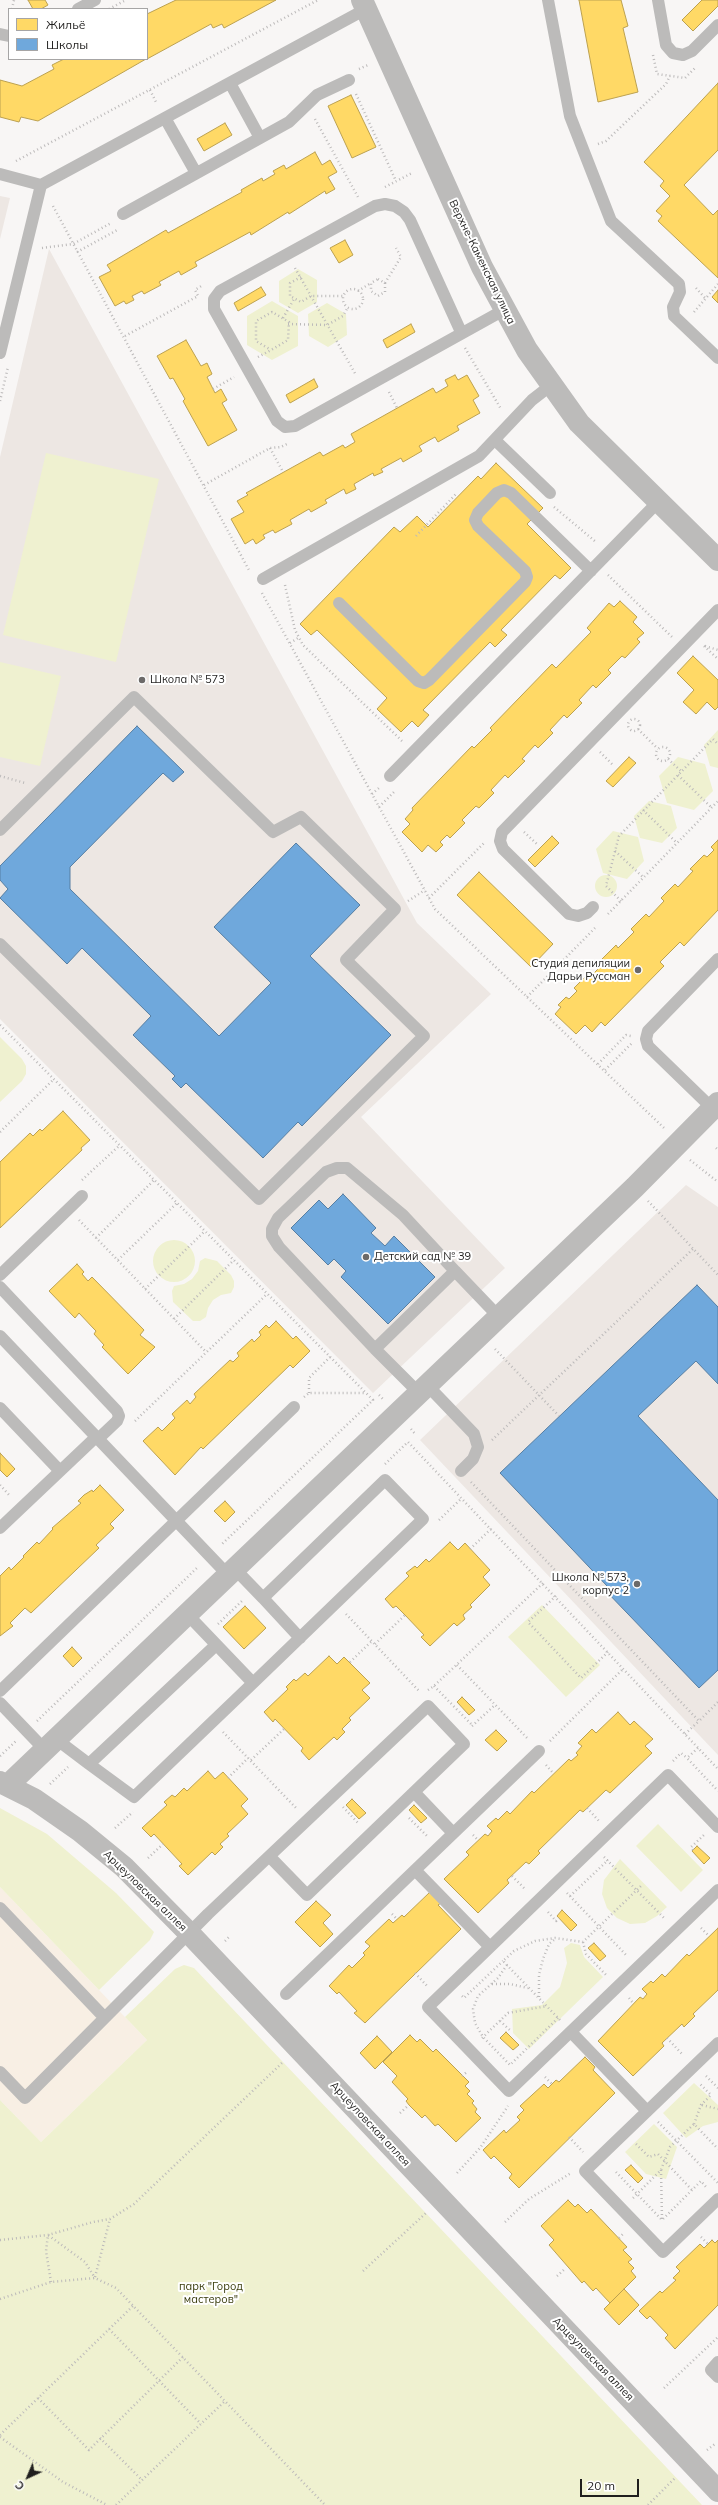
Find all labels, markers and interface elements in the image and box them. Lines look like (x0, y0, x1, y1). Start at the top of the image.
legend (8, 8, 148, 60)
text: Жильё (46, 17, 85, 32)
text: Школы (46, 37, 88, 52)
street label: Верхне-Каменская улица (446, 198, 518, 326)
place label: Школа № 573 (150, 673, 225, 687)
marker: Школа № 573 (137, 675, 147, 685)
place label: Студия депиляции Дарьи Руссман (531, 957, 630, 983)
marker: Студия депиляции Дарьи Руссман (633, 965, 643, 975)
place label: Детский сад № 39 (374, 1250, 471, 1264)
marker: Детский сад № 39 (361, 1252, 371, 1262)
place label: Школа № 573, корпус 2 (552, 1571, 629, 1597)
marker: Школа № 573, корпус 2 (632, 1579, 642, 1589)
street label: Арцеуловская аллея (100, 1848, 190, 1934)
street label: Арцеуловская аллея (327, 2079, 413, 2169)
park label: парк "Город мастеров" (179, 2280, 243, 2306)
street label: Арцеуловская аллея (550, 2314, 636, 2404)
north arrow (8, 2457, 48, 2497)
scale bar (582, 2471, 641, 2497)
text: С (12, 2478, 27, 2493)
text: 20 m (587, 2478, 615, 2493)

